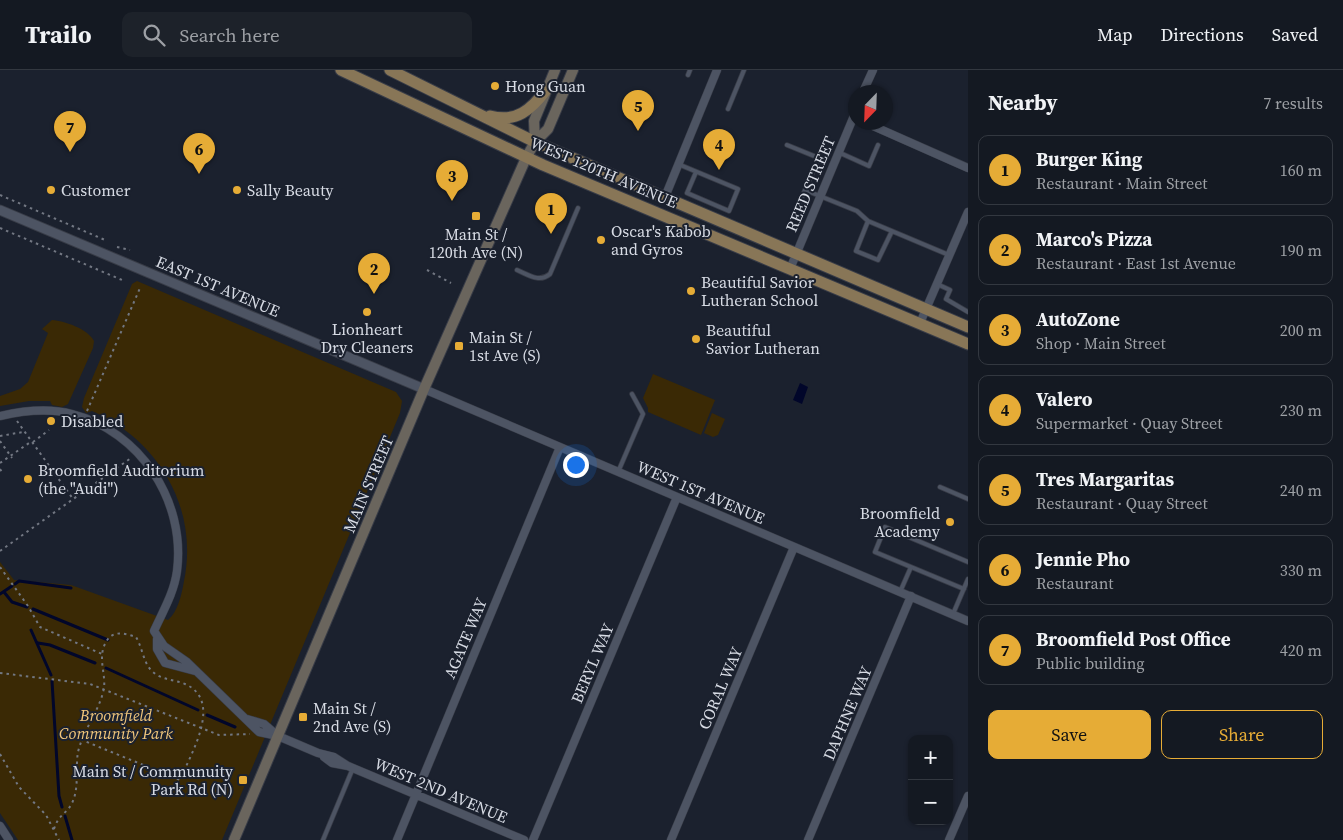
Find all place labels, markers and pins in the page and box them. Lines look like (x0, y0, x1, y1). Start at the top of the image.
place label: Hong Guan (505, 75, 586, 97)
marker: Hong Guan (489, 80, 501, 92)
pin: 5 (622, 90, 654, 131)
pin: 7 (54, 111, 86, 152)
pin: 4 (703, 129, 735, 170)
pin: 6 (183, 133, 215, 174)
pin: 3 (436, 160, 468, 201)
place label: Customer (61, 179, 131, 201)
place label: Sally Beauty (247, 179, 334, 201)
marker: Customer (45, 184, 57, 196)
marker: Sally Beauty (231, 184, 243, 196)
pin: 1 (535, 193, 567, 234)
marker: Main St / 120th Ave (N) (470, 210, 482, 222)
place label: Oscar's Kabob and Gyros (611, 220, 711, 260)
place label: Main St / 120th Ave (N) (429, 223, 523, 263)
marker: Oscar's Kabob and Gyros (595, 234, 607, 246)
pin: 2 (358, 253, 390, 294)
place label: Beautiful Savior Lutheran School (701, 271, 818, 311)
marker: Beautiful Savior Lutheran School (685, 285, 697, 297)
marker: Lionheart Dry Cleaners (361, 306, 373, 318)
place label: Lionheart Dry Cleaners (321, 318, 413, 358)
place label: Beautiful Savior Lutheran (706, 319, 820, 359)
place label: Main St / 1st Ave (S) (469, 326, 541, 366)
marker: Beautiful Savior Lutheran (690, 333, 702, 345)
marker: Main St / 1st Ave (S) (453, 340, 465, 352)
place label: Disabled (61, 410, 123, 432)
marker: Disabled (45, 415, 57, 427)
place label: Broomfield Auditorium (the "Audi") (38, 459, 205, 499)
marker: Broomfield Auditorium (the "Audi") (22, 473, 34, 485)
place label: Broomfield Academy (860, 502, 941, 542)
marker: Broomfield Academy (944, 516, 956, 528)
place label: Main St / 2nd Ave (S) (313, 697, 392, 737)
marker: Main St / 2nd Ave (S) (297, 711, 309, 723)
place label: Main St / Communuity Park Rd (N) (73, 760, 234, 800)
marker: Main St / Communuity Park Rd (N) (237, 774, 249, 786)

